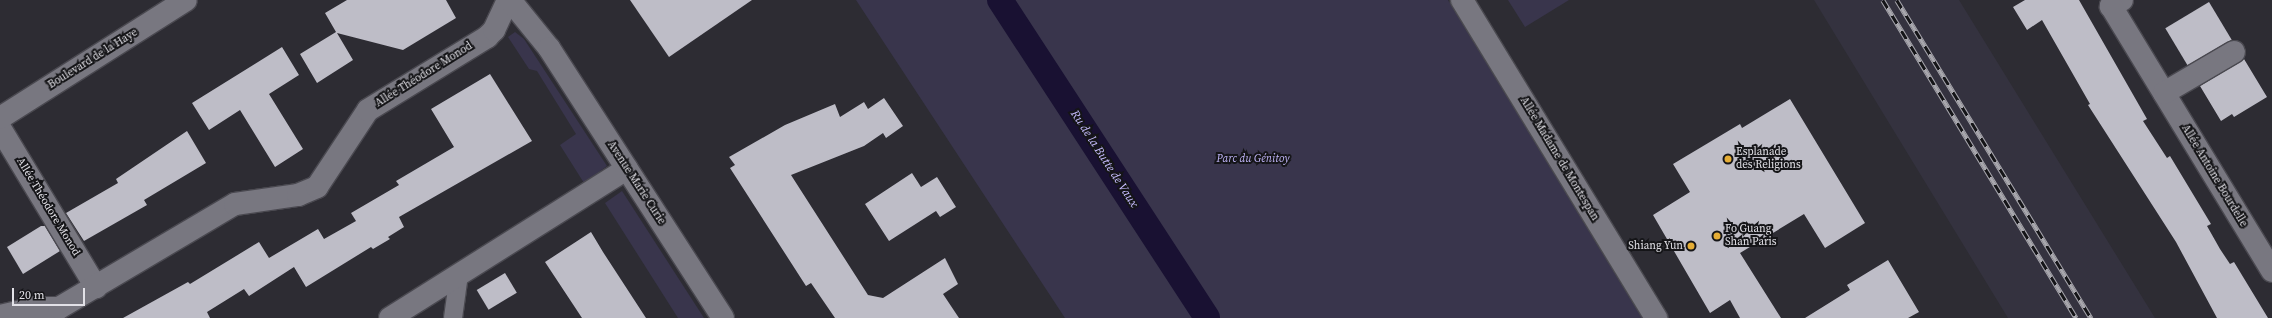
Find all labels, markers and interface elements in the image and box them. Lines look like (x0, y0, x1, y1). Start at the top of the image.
street label: Boulevard de la Haye (46, 26, 140, 92)
street label: Allée Théodore Monod (373, 40, 475, 110)
street label: Allée Madame de Montespan (1517, 95, 1601, 223)
water label: Ru de la Butte de Vaux (1067, 108, 1141, 210)
street label: Allée Antoine Bourdelle (2178, 122, 2250, 230)
street label: Avenue Marie Curie (604, 139, 668, 227)
place label: Esplanade des Religions (1736, 146, 1801, 172)
park label: Parc du Génitoy (1217, 152, 1289, 166)
marker: Esplanade des Religions (1723, 154, 1733, 164)
street label: Allée Théodore Monod (13, 156, 83, 258)
place label: Fo Guang Shan Paris (1725, 223, 1777, 249)
marker: Fo Guang Shan Paris (1712, 231, 1722, 241)
place label: Shiang Yun (1628, 239, 1683, 253)
marker: Shiang Yun (1686, 241, 1696, 251)
scale bar (14, 280, 87, 306)
text: 20 m (19, 287, 45, 303)

